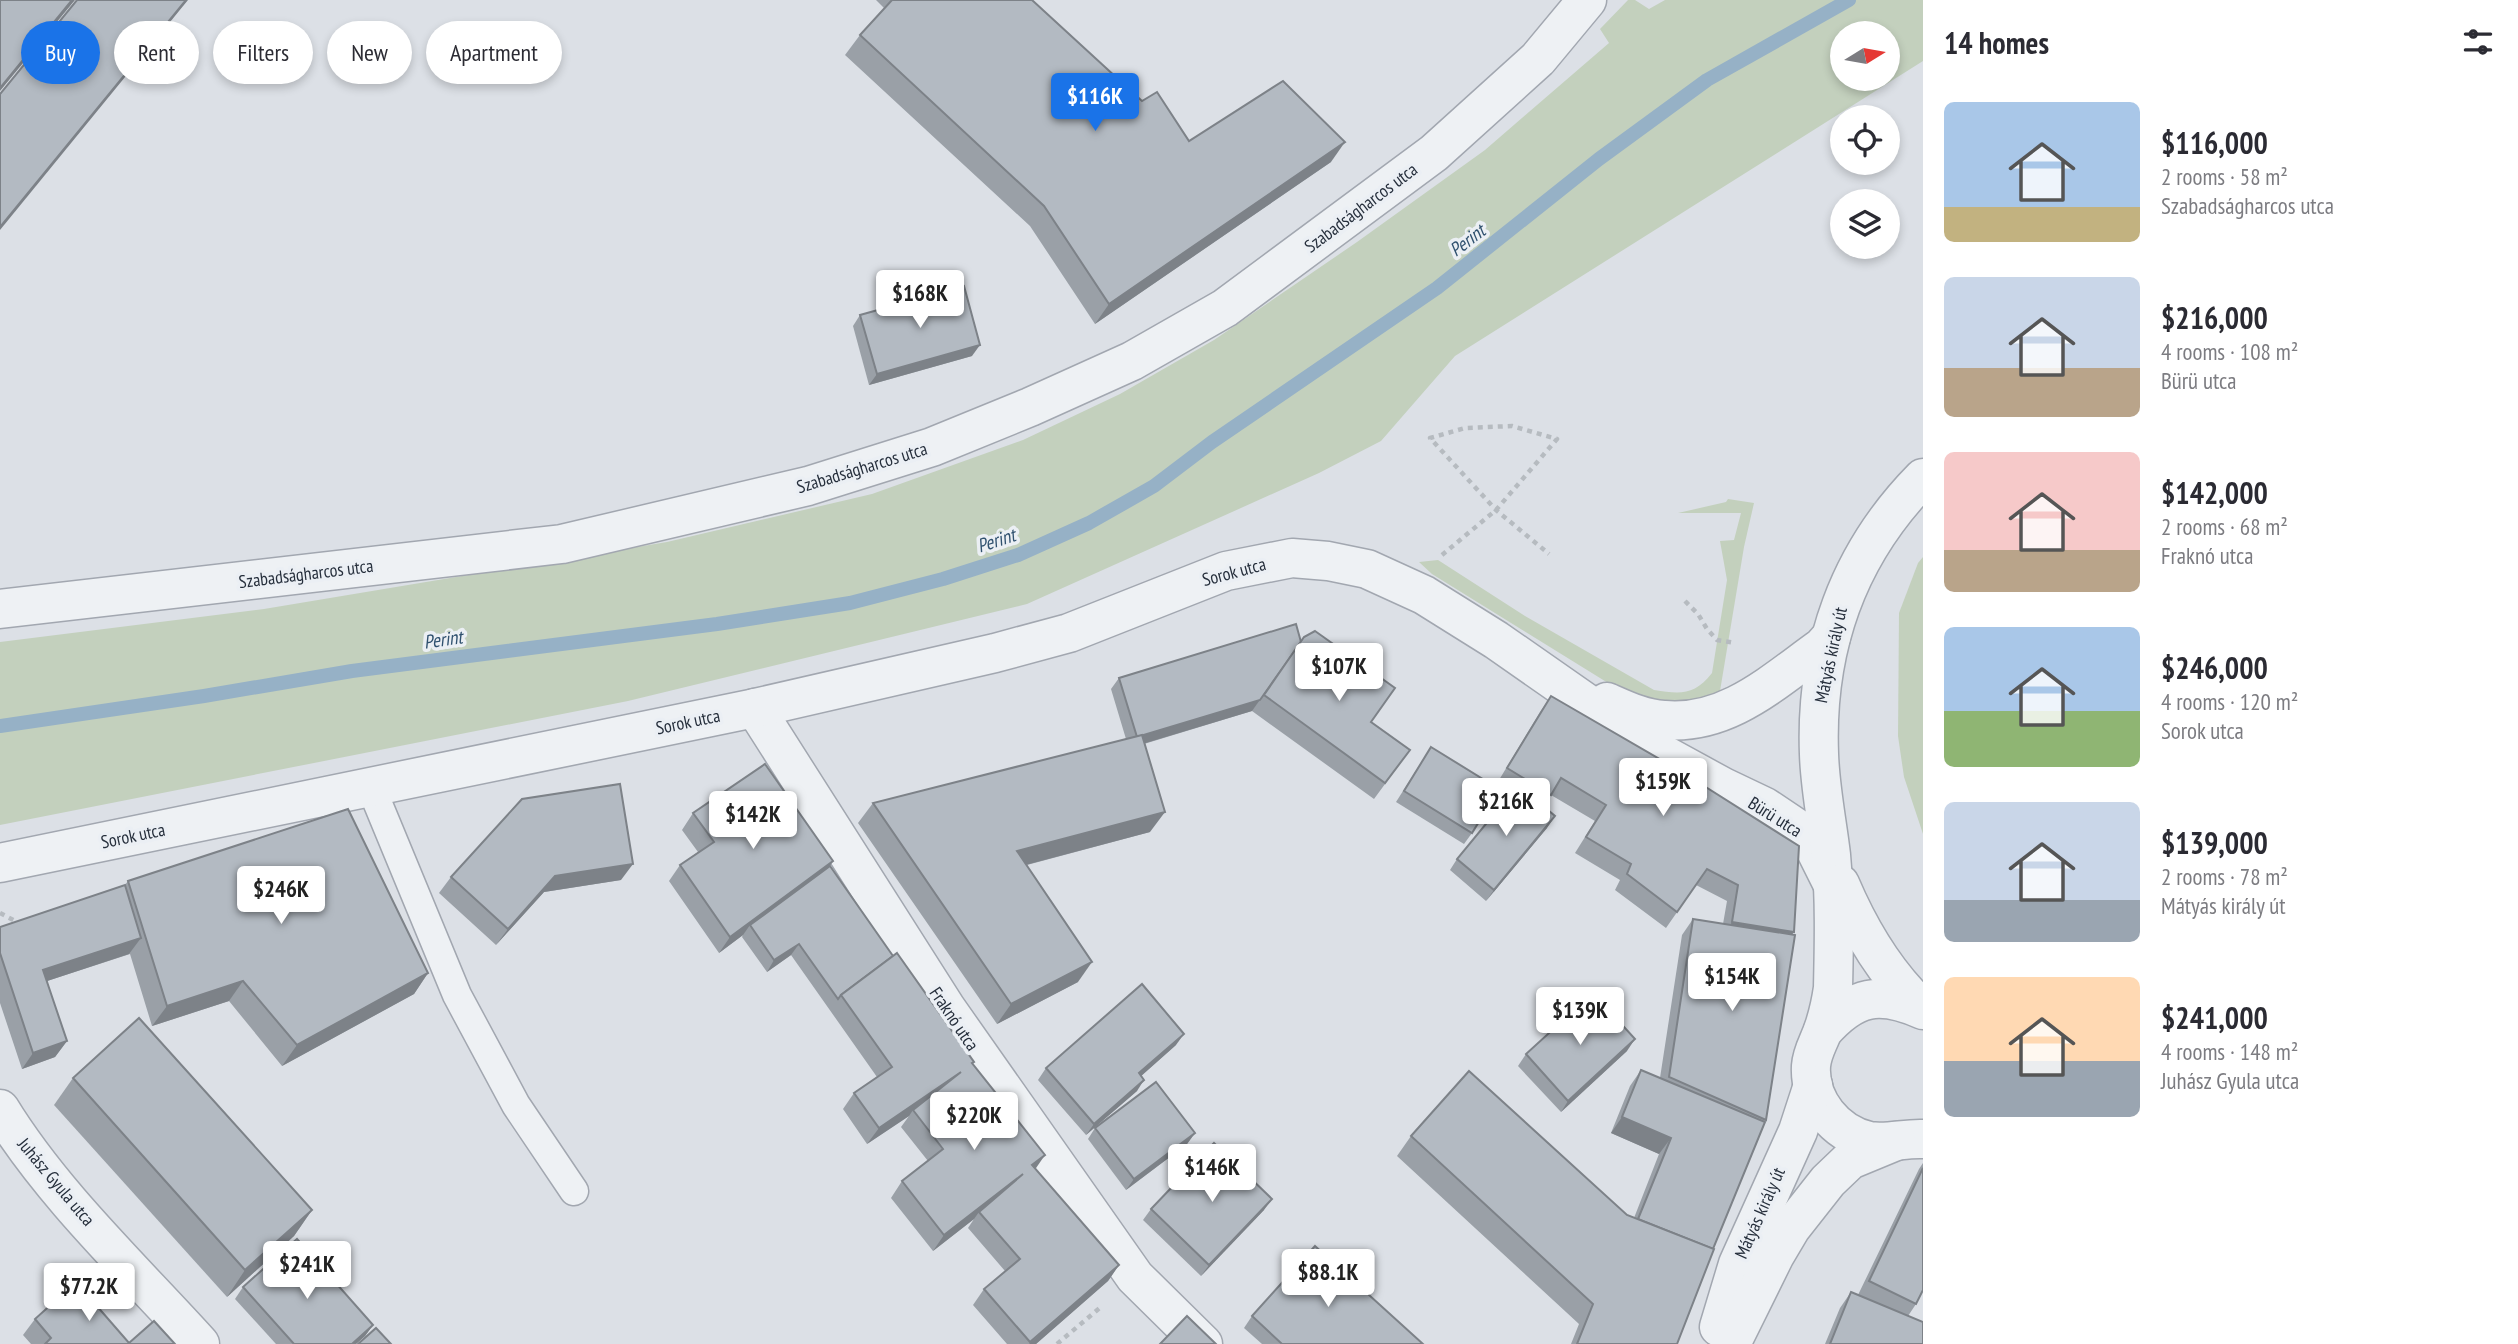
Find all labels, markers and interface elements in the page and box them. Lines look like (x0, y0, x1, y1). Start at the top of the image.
chip: Buy (21, 21, 100, 84)
chip: Rent (114, 21, 199, 84)
chip: Filters (213, 21, 313, 84)
chip: New (327, 21, 412, 84)
chip: Apartment (426, 21, 562, 84)
north arrow (1830, 21, 1900, 91)
map controls (1830, 21, 1900, 259)
text: 14 homes (1944, 23, 2049, 62)
icon: filters (2459, 23, 2497, 61)
pin: $116K (1046, 74, 1144, 133)
text: $116K (1067, 81, 1123, 110)
button: locate (1830, 105, 1900, 175)
text: $116,000 (2161, 123, 2268, 162)
icon: home (2000, 130, 2084, 214)
street label: Szabadságharcos utca (1300, 158, 1422, 258)
text: 2 rooms · 58 m² (2161, 162, 2288, 191)
button: layers (1830, 189, 1900, 259)
text: Szabadságharcos utca (2161, 191, 2334, 220)
water label: Perint (1444, 217, 1492, 261)
pin: $168K (871, 270, 969, 330)
text: $168K (892, 278, 948, 307)
text: $216,000 (2161, 298, 2268, 337)
icon: home (2000, 305, 2084, 389)
text: 4 rooms · 108 m² (2161, 337, 2298, 366)
text: Bürü utca (2161, 366, 2237, 395)
street label: Szabadságharcos utca (794, 437, 930, 498)
text: $142,000 (2161, 473, 2268, 512)
icon: home (2000, 480, 2084, 564)
text: 2 rooms · 68 m² (2161, 512, 2288, 541)
water label: Perint (974, 522, 1021, 557)
text: Fraknó utca (2161, 541, 2253, 570)
street label: Sorok utca (1200, 552, 1268, 591)
street label: Szabadságharcos utca (237, 554, 374, 593)
street label: Mátyás király út (1809, 605, 1852, 705)
water label: Perint (422, 624, 467, 654)
pin: $107K (1290, 644, 1388, 703)
text: $246,000 (2161, 648, 2268, 687)
text: $107K (1311, 651, 1367, 680)
icon: home (2000, 655, 2084, 739)
text: 4 rooms · 120 m² (2161, 687, 2298, 716)
street label: Sorok utca (654, 704, 722, 739)
text: Sorok utca (2161, 716, 2244, 745)
pin: $159K (1614, 758, 1712, 818)
text: $159K (1635, 766, 1691, 795)
pin: $216K (1457, 778, 1555, 838)
text: $216K (1478, 786, 1534, 815)
street label: Bürü utca (1744, 791, 1806, 842)
pin: $142K (704, 792, 802, 851)
text: $142K (725, 799, 781, 828)
street label: Sorok utca (99, 818, 167, 853)
text: $139,000 (2161, 823, 2268, 862)
icon: home (2000, 830, 2084, 914)
text: 2 rooms · 78 m² (2161, 862, 2288, 891)
pin: $246K (232, 866, 330, 926)
text: $246K (253, 874, 309, 903)
text: Mátyás király út (2161, 891, 2285, 920)
pin: $154K (1683, 954, 1781, 1013)
text: $154K (1704, 961, 1760, 990)
street label: Fraknó utca (925, 982, 984, 1055)
pin: $139K (1531, 988, 1629, 1047)
text: $139K (1552, 995, 1608, 1024)
text: $241,000 (2161, 998, 2268, 1037)
icon: home (2000, 1005, 2084, 1089)
text: 4 rooms · 148 m² (2161, 1037, 2298, 1066)
text: Juhász Gyula utca (2161, 1066, 2299, 1095)
pin: $220K (925, 1092, 1023, 1152)
text: $220K (946, 1100, 1002, 1129)
street label: Juhász Gyula utca (12, 1132, 100, 1230)
pin: $146K (1163, 1144, 1261, 1204)
text: $146K (1184, 1152, 1240, 1181)
street label: Mátyás király út (1729, 1164, 1790, 1262)
pin: $241K (258, 1242, 356, 1301)
text: $241K (279, 1249, 335, 1278)
pin: $88.1K (1271, 1250, 1385, 1309)
text: $88.1K (1298, 1257, 1358, 1286)
pin: $77.2K (32, 1264, 146, 1323)
text: $77.2K (60, 1271, 118, 1300)

